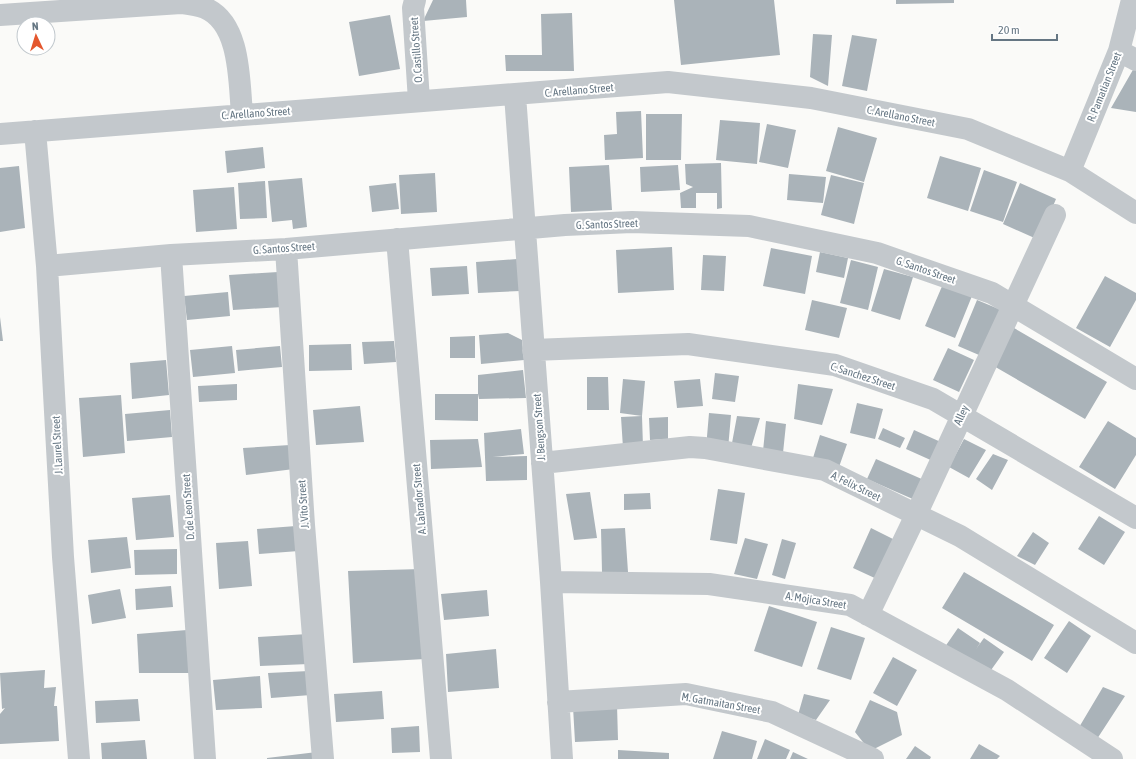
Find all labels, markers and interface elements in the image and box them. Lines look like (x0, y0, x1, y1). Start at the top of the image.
north arrow (16, 16, 56, 56)
scale bar (992, 16, 1057, 42)
street label: O. Castillo Street (408, 17, 424, 83)
text: N (32, 20, 39, 32)
text: 20 m (998, 23, 1020, 37)
street label: R. Pamatian Street (1085, 50, 1123, 124)
street label: C. Arellano Street (544, 81, 614, 99)
street label: C. Arellano Street (866, 104, 936, 128)
street label: C. Arellano Street (221, 105, 291, 121)
street label: G. Santos Street (576, 217, 638, 231)
street label: G. Santos Street (253, 240, 315, 256)
street label: G. Santos Street (895, 254, 957, 286)
street label: C. Sanchez Street (829, 360, 897, 392)
street label: J. Bengson Street (531, 393, 547, 461)
street label: Alley (951, 403, 971, 427)
street label: J. Laurel Street (49, 416, 65, 474)
street label: A. Labrador Street (410, 463, 428, 535)
street label: A. Felix Street (829, 469, 883, 503)
street label: D. de Leon Street (180, 473, 196, 541)
street label: J. Vito Street (295, 479, 311, 529)
street label: A. Mojica Street (785, 589, 847, 611)
street label: M. Gatmaitan Street (681, 690, 761, 716)

